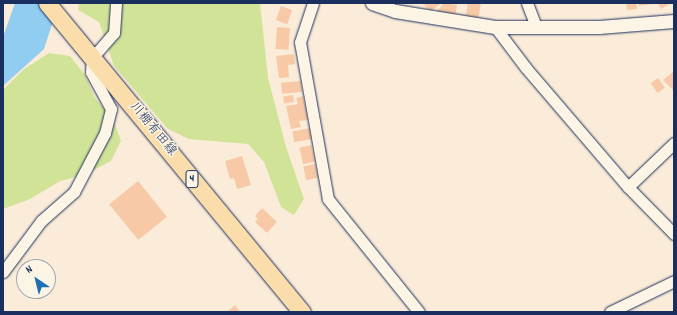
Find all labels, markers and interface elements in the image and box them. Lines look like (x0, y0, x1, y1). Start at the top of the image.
street label: 川棚有田線 (125, 100, 179, 160)
road number: 4 (185, 169, 199, 189)
north arrow (16, 259, 56, 299)
text: N (23, 262, 37, 278)

